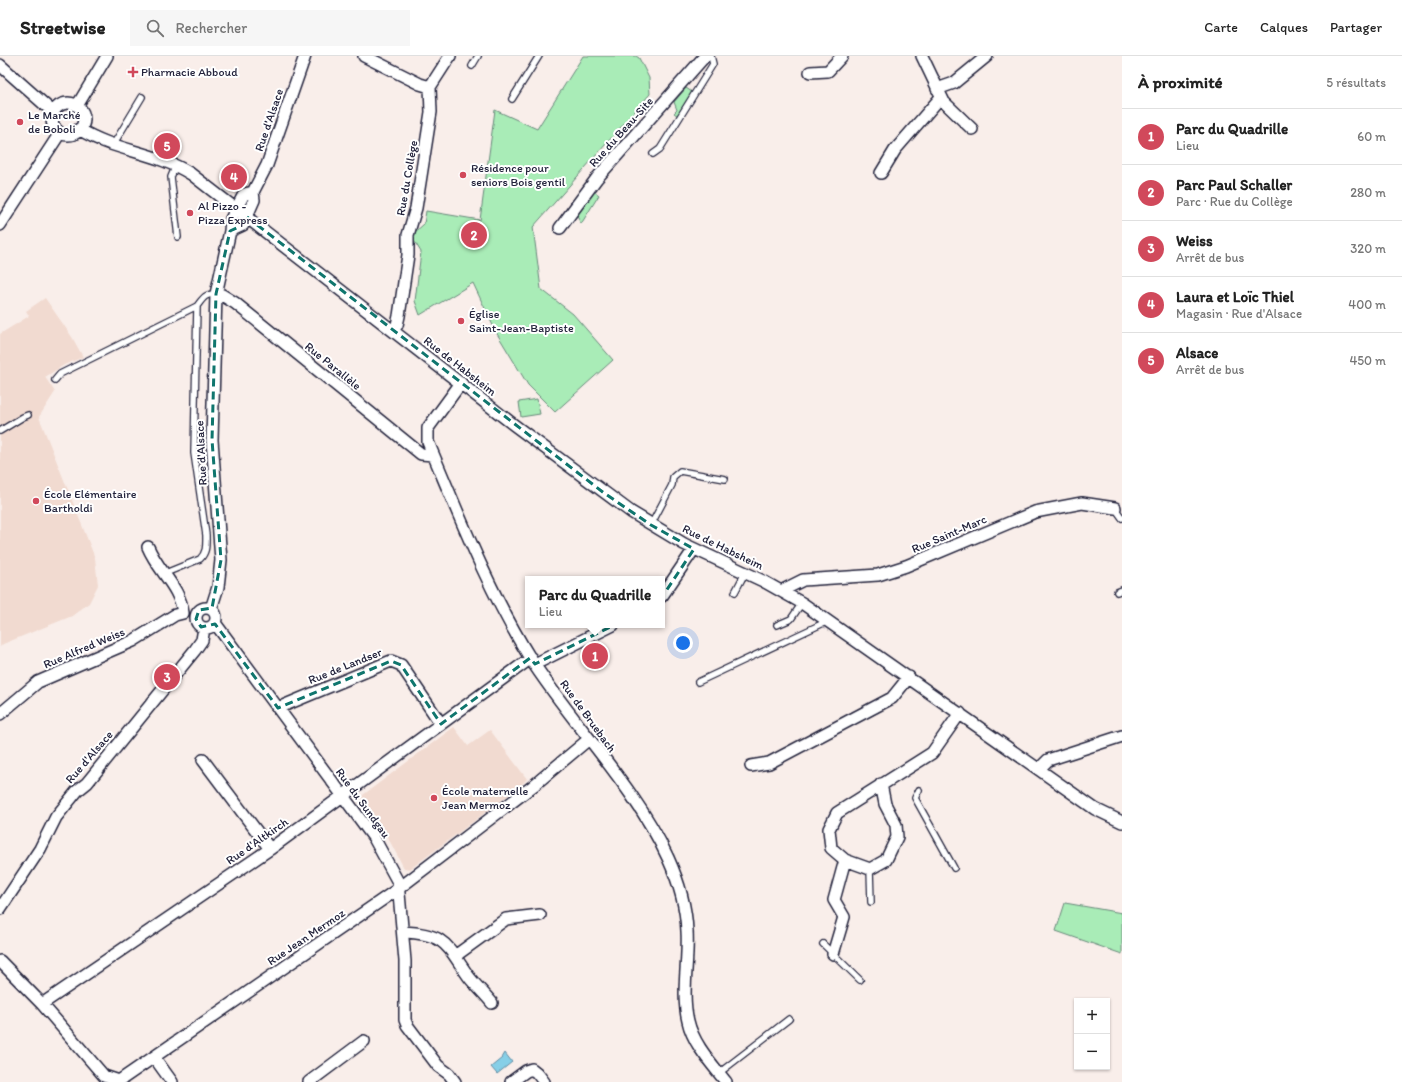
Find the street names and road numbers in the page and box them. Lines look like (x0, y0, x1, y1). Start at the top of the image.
street label: Rue d'Alsace (252, 87, 286, 153)
street label: Rue du Beau-Site (586, 94, 656, 170)
street label: Rue du Collège (393, 139, 421, 217)
street label: Rue de Habsheim (421, 333, 499, 399)
street label: Rue Parallèle (302, 339, 364, 393)
street label: Rue d'Alsace (192, 420, 210, 486)
street label: Rue Saint-Marc (909, 512, 989, 556)
street label: Rue de Habsheim (680, 521, 766, 573)
street label: Rue Alfred Weiss (41, 625, 127, 671)
street label: Rue de Landser (306, 645, 384, 687)
street label: Rue de Bruebach (557, 677, 619, 755)
street label: Rue d'Alsace (62, 728, 116, 786)
street label: Rue du Sundgau (333, 765, 393, 841)
street label: Rue d'Altkirch (223, 814, 291, 868)
street label: Rue Jean Mermoz (264, 906, 348, 968)

